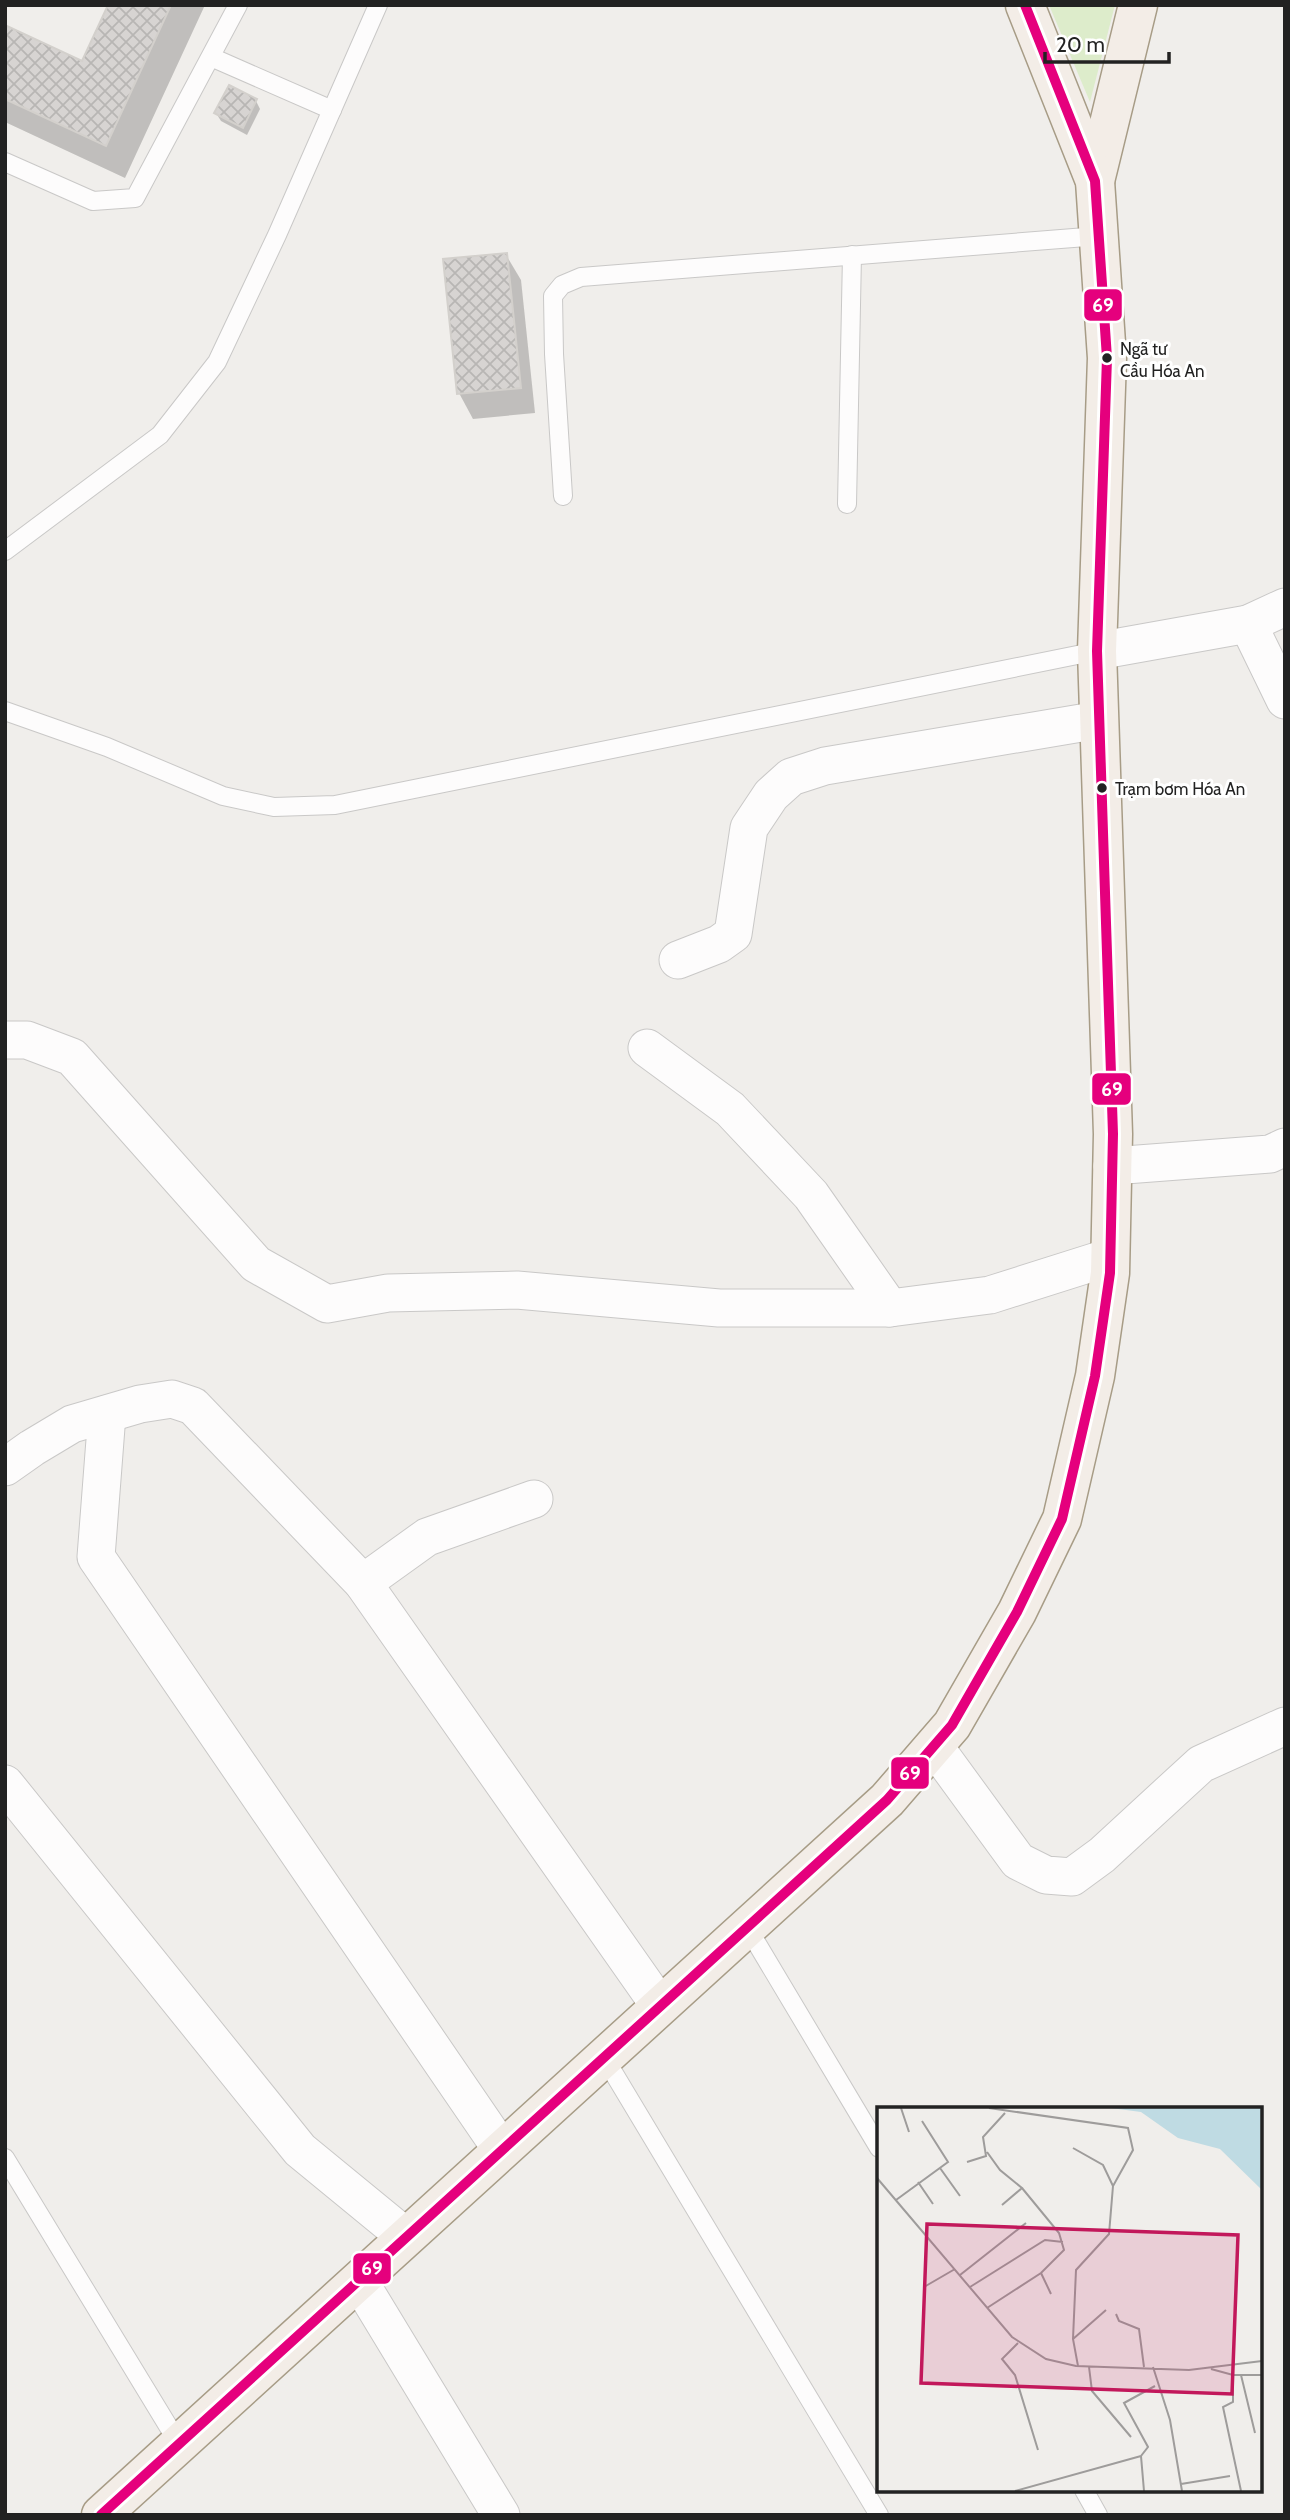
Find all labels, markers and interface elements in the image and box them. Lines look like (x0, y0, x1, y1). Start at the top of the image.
scale bar (1045, 21, 1169, 65)
text: 20 m (1056, 32, 1105, 57)
line badge: 69 (1083, 288, 1123, 322)
text: 69 (1092, 294, 1114, 317)
place label: Ngã tư Cầu Hóa An (1120, 339, 1204, 381)
marker: Ngã tư Cầu Hóa An (1100, 351, 1114, 365)
place label: Trạm bơm Hóa An (1115, 779, 1245, 799)
marker: Trạm bơm Hóa An (1095, 781, 1109, 795)
line badge: 69 (1091, 1072, 1132, 1106)
text: 69 (1101, 1078, 1123, 1101)
line badge: 69 (890, 1756, 930, 1790)
text: 69 (899, 1762, 921, 1785)
inset map (877, 2107, 1262, 2492)
line badge: 69 (352, 2252, 392, 2285)
text: 69 (361, 2257, 383, 2280)

